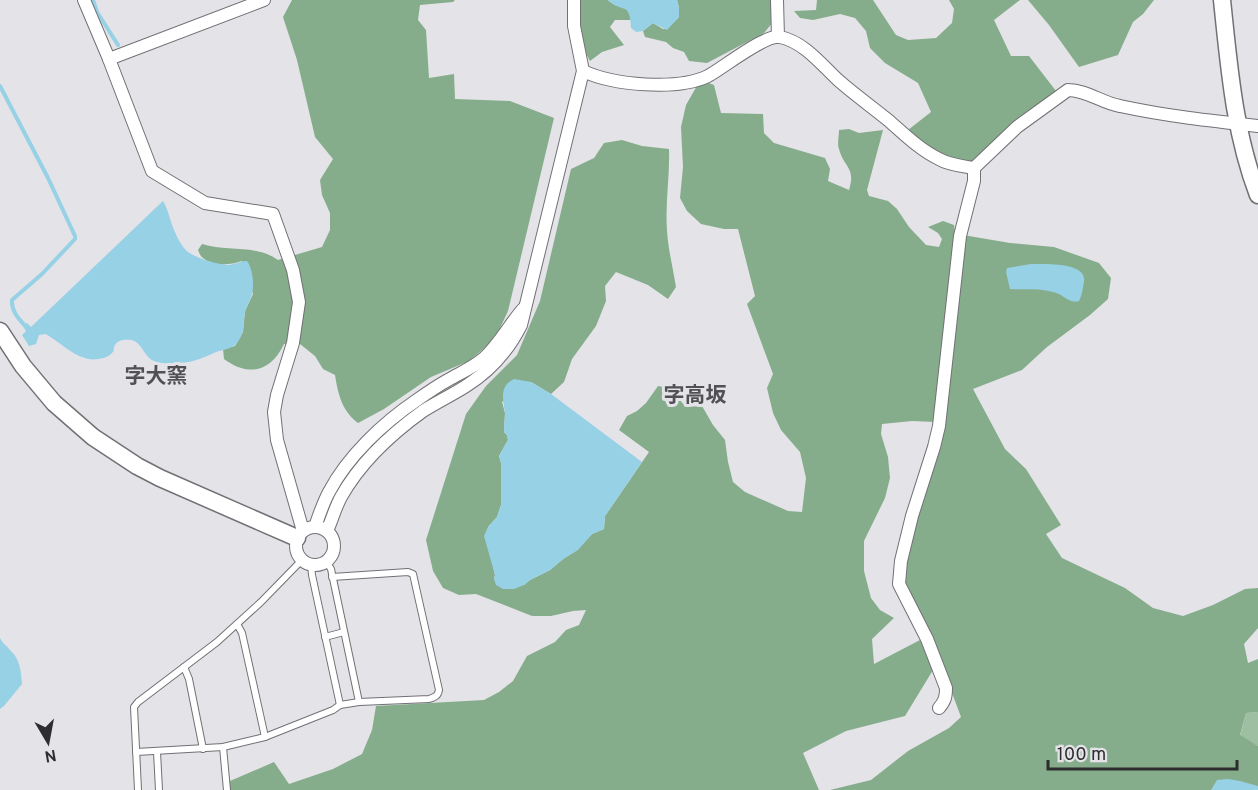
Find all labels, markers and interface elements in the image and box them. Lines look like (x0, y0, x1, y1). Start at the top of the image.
district label: 字大窯 (125, 364, 188, 391)
district label: 字高坂 (664, 383, 727, 410)
north arrow (18, 712, 78, 772)
scale bar (1048, 733, 1237, 771)
text: N (43, 744, 58, 766)
text: 100 m (1057, 744, 1106, 767)

